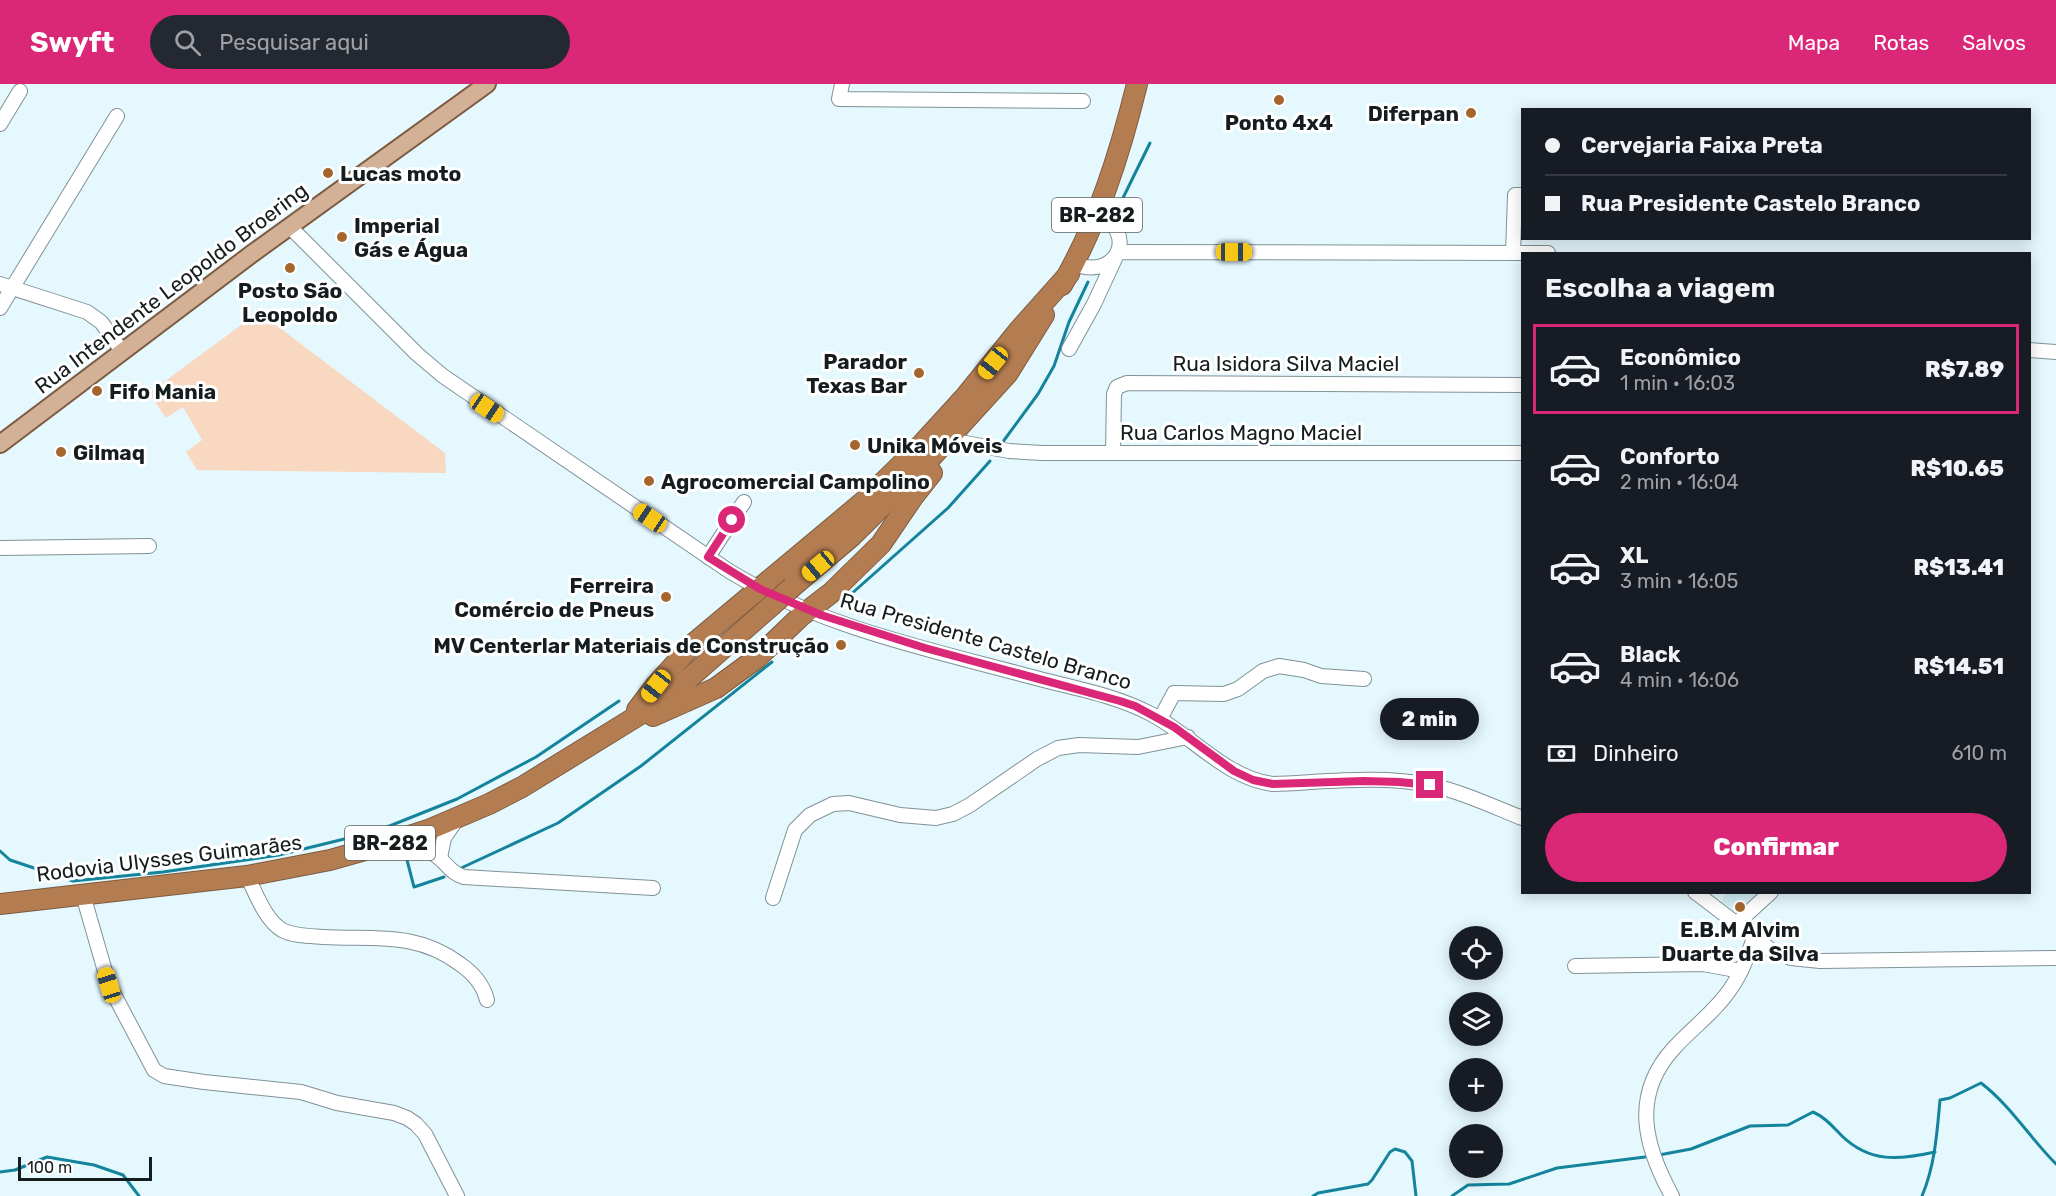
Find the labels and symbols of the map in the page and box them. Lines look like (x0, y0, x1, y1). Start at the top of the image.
marker: Ponto 4x4 (1272, 93, 1286, 107)
place label: Diferpan (1368, 101, 1459, 126)
marker: Diferpan (1464, 106, 1478, 120)
place label: Ponto 4x4 (1225, 110, 1333, 135)
place label: Lucas moto (340, 161, 461, 186)
marker: Lucas moto (321, 166, 335, 180)
street label: Rua Intendente Leopoldo Broering (30, 177, 312, 399)
road number: BR-282 (1052, 198, 1142, 232)
place label: Imperial Gás e Água (354, 213, 468, 262)
marker: Imperial Gás e Água (335, 230, 349, 244)
car (1216, 243, 1252, 261)
marker: Posto São Leopoldo (283, 261, 297, 275)
place label: Posto São Leopoldo (238, 278, 342, 327)
car (975, 343, 1011, 383)
place label: Parador Texas Bar (806, 349, 907, 398)
street label: Rua Isidora Silva Maciel (1173, 351, 1399, 376)
marker: Parador Texas Bar (912, 366, 926, 380)
place label: Fifo Mania (109, 379, 216, 404)
marker: Fifo Mania (90, 384, 104, 398)
car (467, 390, 507, 426)
street label: Rua Carlos Magno Maciel (1120, 420, 1362, 445)
place label: Unika Móveis (867, 433, 1003, 458)
marker: Unika Móveis (848, 438, 862, 452)
place label: Gilmaq (73, 440, 145, 465)
marker: Gilmaq (54, 445, 68, 459)
place label: Agrocomercial Campolino (661, 469, 930, 494)
marker: Agrocomercial Campolino (642, 474, 656, 488)
car (630, 500, 670, 536)
route start (718, 506, 745, 533)
car (798, 548, 838, 584)
place label: Ferreira Comércio de Pneus (454, 573, 654, 622)
street label: Rua Presidente Castelo Branco (837, 587, 1135, 695)
marker: Ferreira Comércio de Pneus (659, 590, 673, 604)
place label: MV Centerlar Materiais de Construção (433, 633, 829, 658)
marker: MV Centerlar Materiais de Construção (834, 638, 848, 652)
car (638, 666, 674, 706)
callout: 2 min (1380, 698, 1480, 740)
route end (1416, 771, 1443, 798)
road number: BR-282 (345, 826, 435, 860)
street label: Rodovia Ulysses Guimarães (35, 829, 303, 887)
marker: E.B.M Alvim Duarte da Silva (1733, 900, 1747, 914)
place label: E.B.M Alvim Duarte da Silva (1661, 917, 1819, 966)
car (95, 965, 123, 1005)
scale bar (18, 1154, 152, 1182)

